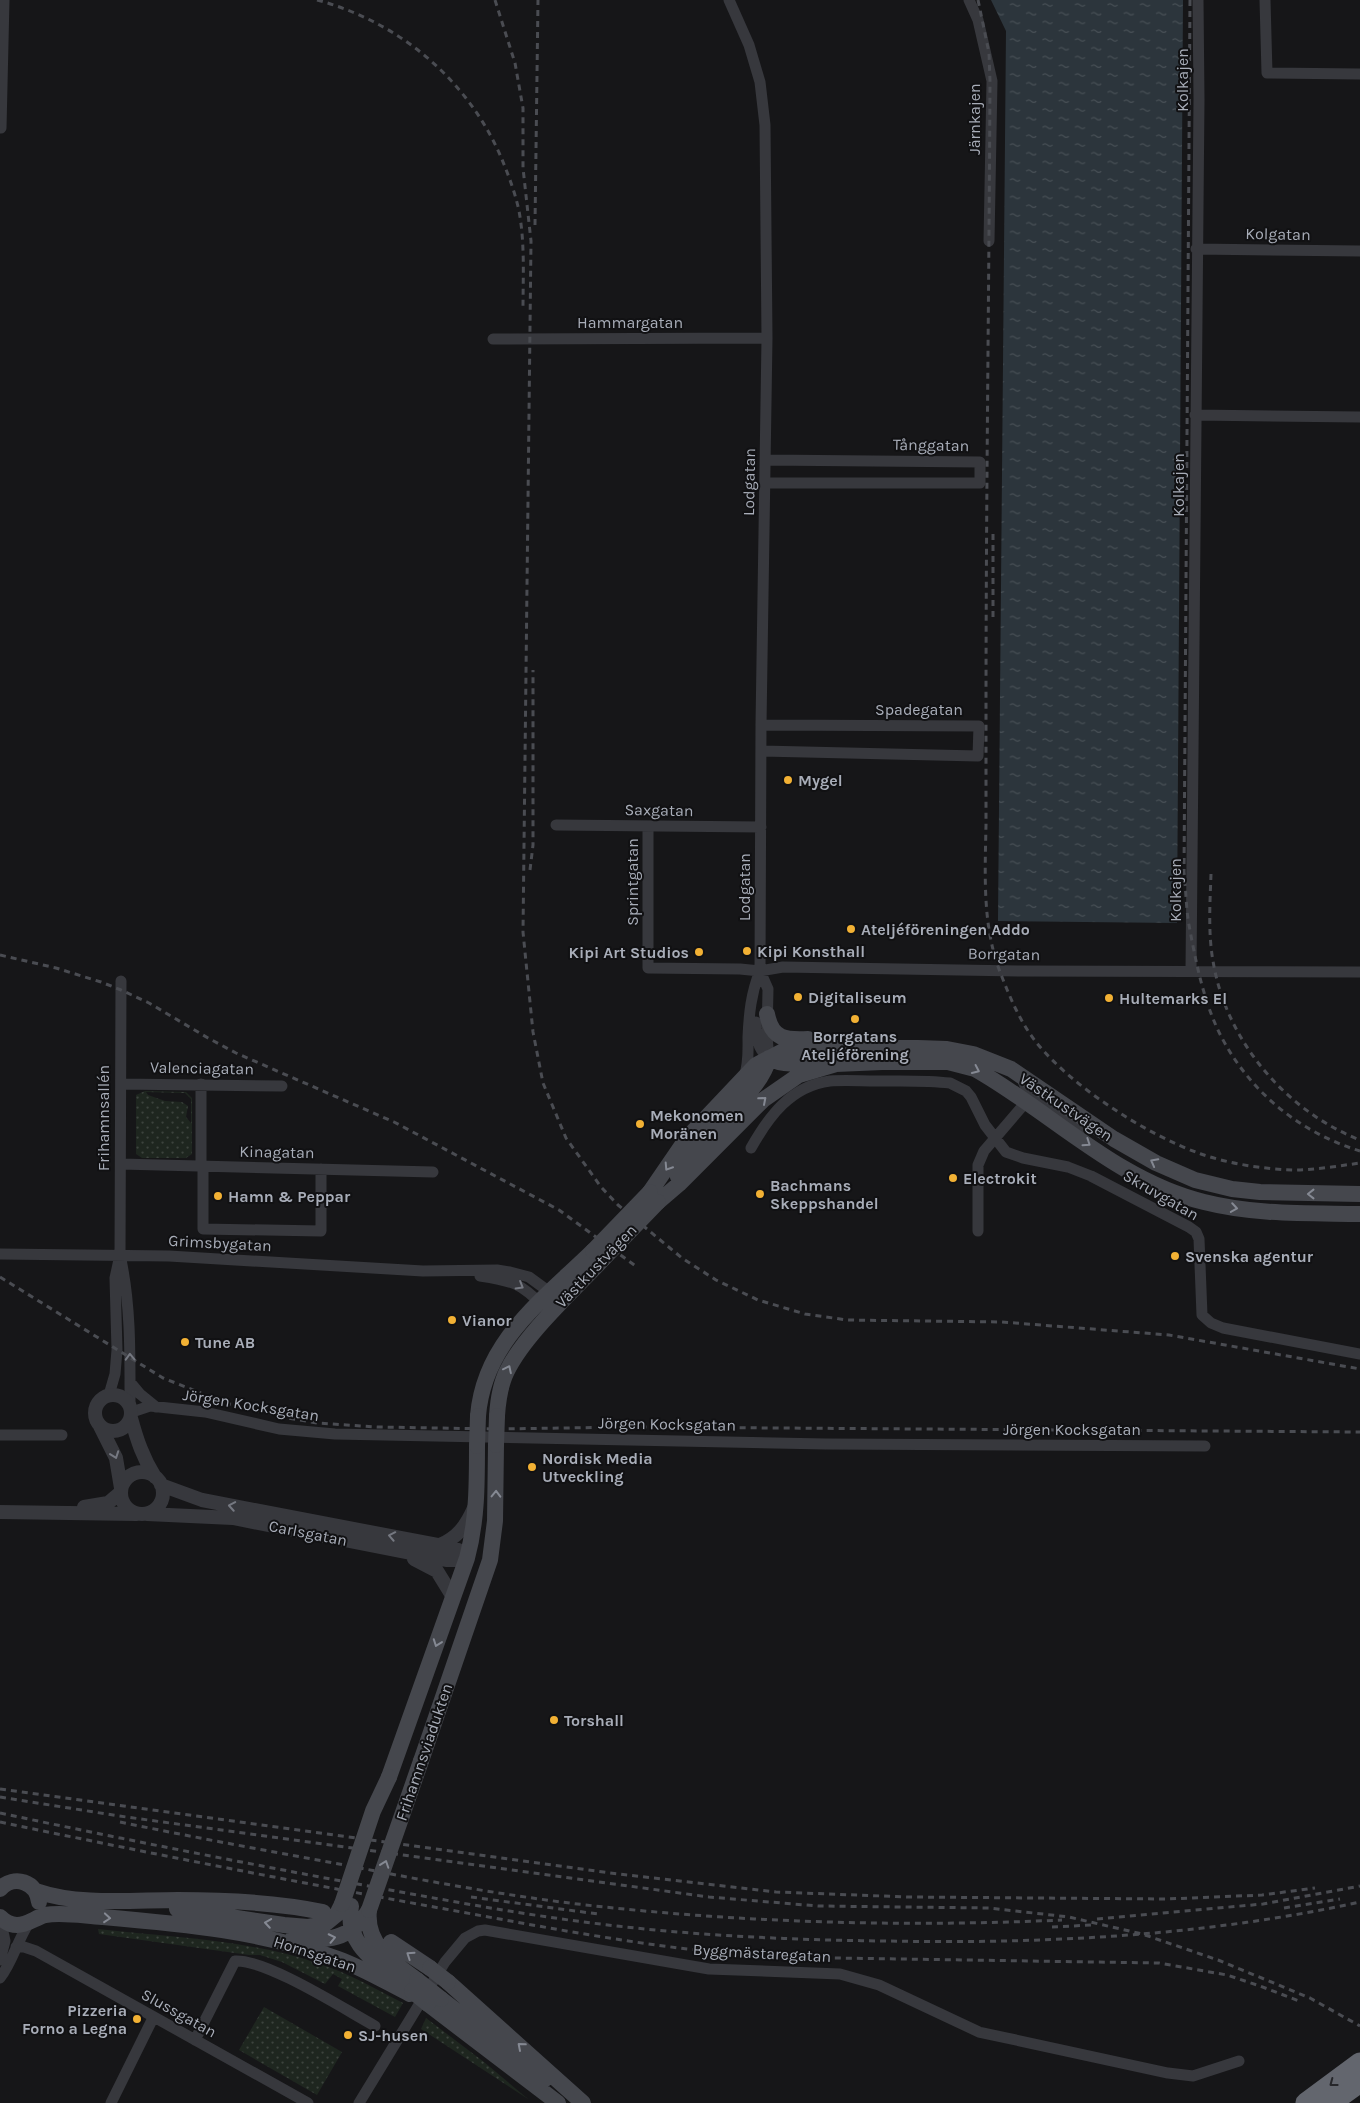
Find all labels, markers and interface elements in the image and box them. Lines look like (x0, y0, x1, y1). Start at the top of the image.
street label: Kolkajen (1173, 48, 1192, 112)
street label: Järnkajen (965, 83, 984, 155)
street label: Kolgatan (1245, 224, 1311, 244)
street label: Hammargatan (577, 313, 683, 332)
street label: Tånggatan (893, 435, 969, 455)
street label: Lodgatan (739, 448, 759, 516)
street label: Kolkajen (1169, 453, 1188, 517)
street label: Spadegatan (875, 700, 963, 719)
place label: Mygel (798, 771, 843, 790)
marker: Mygel (782, 774, 794, 786)
street label: Saxgatan (624, 800, 694, 820)
street label: Sprintgatan (623, 838, 642, 926)
street label: Lodgatan (735, 853, 754, 921)
street label: Kolkajen (1166, 858, 1185, 922)
place label: Ateljéföreningen Addo (861, 920, 1030, 939)
marker: Ateljéföreningen Addo (845, 923, 857, 935)
place label: Kipi Konsthall (757, 942, 865, 961)
place label: Kipi Art Studios (568, 943, 689, 962)
street label: Borrgatan (968, 944, 1040, 964)
marker: Kipi Konsthall (741, 945, 753, 957)
marker: Kipi Art Studios (693, 946, 705, 958)
place label: Digitaliseum (808, 988, 907, 1007)
place label: Hultemarks El (1119, 989, 1227, 1008)
marker: Digitaliseum (792, 991, 804, 1003)
marker: Hultemarks El (1103, 992, 1115, 1004)
marker: Borrgatans Ateljéförening (849, 1013, 861, 1025)
place label: Borrgatans Ateljéförening (801, 1027, 909, 1064)
street label: Valenciagatan (150, 1058, 254, 1078)
one-way arrow (971, 1064, 980, 1074)
street label: Frihamnsallén (94, 1065, 113, 1171)
street label: Västkustvägen (1016, 1069, 1116, 1145)
one-way arrow (757, 1097, 766, 1106)
place label: Mekonomen Moränen (650, 1106, 744, 1143)
marker: Mekonomen Moränen (634, 1118, 646, 1130)
one-way arrow (1081, 1137, 1090, 1147)
street label: Kinagatan (239, 1142, 315, 1162)
one-way arrow (1150, 1158, 1159, 1168)
one-way arrow (664, 1162, 674, 1171)
street label: Skruvgatan (1120, 1166, 1202, 1224)
place label: Electrokit (963, 1169, 1037, 1188)
marker: Electrokit (947, 1172, 959, 1184)
place label: Bachmans Skeppshandel (770, 1176, 879, 1213)
place label: Hamn & Peppar (228, 1187, 351, 1206)
marker: Bachmans Skeppshandel (754, 1188, 766, 1200)
one-way arrow (1307, 1189, 1315, 1199)
marker: Hamn & Peppar (212, 1190, 224, 1202)
one-way arrow (1230, 1202, 1238, 1213)
street label: Västkustvägen (551, 1220, 641, 1312)
street label: Grimsbygatan (168, 1231, 272, 1255)
place label: Svenska agentur (1185, 1247, 1314, 1266)
marker: Svenska agentur (1169, 1250, 1181, 1262)
one-way arrow (515, 1280, 524, 1290)
place label: Vianor (462, 1311, 512, 1330)
marker: Vianor (446, 1314, 458, 1326)
place label: Tune AB (195, 1333, 255, 1352)
marker: Tune AB (179, 1336, 191, 1348)
one-way arrow (125, 1353, 135, 1360)
one-way arrow (502, 1365, 512, 1374)
street label: Jörgen Kocksgatan (181, 1385, 321, 1425)
street label: Jörgen Kocksgatan (598, 1413, 736, 1435)
street label: Jörgen Kocksgatan (1003, 1420, 1141, 1439)
place label: Nordisk Media Utveckling (542, 1449, 653, 1486)
one-way arrow (109, 1451, 119, 1459)
marker: Nordisk Media Utveckling (526, 1461, 538, 1473)
one-way arrow (491, 1490, 501, 1498)
one-way arrow (228, 1501, 236, 1512)
street label: Carlsgatan (267, 1516, 349, 1550)
one-way arrow (387, 1532, 396, 1542)
one-way arrow (433, 1638, 443, 1646)
street label: Frihamnsviadukten (392, 1681, 456, 1823)
place label: Torshall (564, 1711, 624, 1730)
marker: Torshall (548, 1714, 560, 1726)
one-way arrow (379, 1860, 389, 1868)
one-way arrow (104, 1912, 112, 1923)
one-way arrow (264, 1918, 272, 1928)
street label: Hornsgatan (271, 1932, 359, 1976)
one-way arrow (328, 1933, 337, 1943)
street label: Byggmästaregatan (692, 1940, 832, 1966)
one-way arrow (407, 1951, 416, 1961)
street label: Slussgatan (138, 1985, 220, 2041)
place label: Pizzeria Forno a Legna (22, 2001, 127, 2038)
marker: Pizzeria Forno a Legna (131, 2013, 143, 2025)
place label: SJ-husen (358, 2026, 428, 2045)
marker: SJ-husen (342, 2029, 354, 2041)
one-way arrow (518, 2043, 527, 2052)
one-way arrow (1329, 2077, 1339, 2086)

